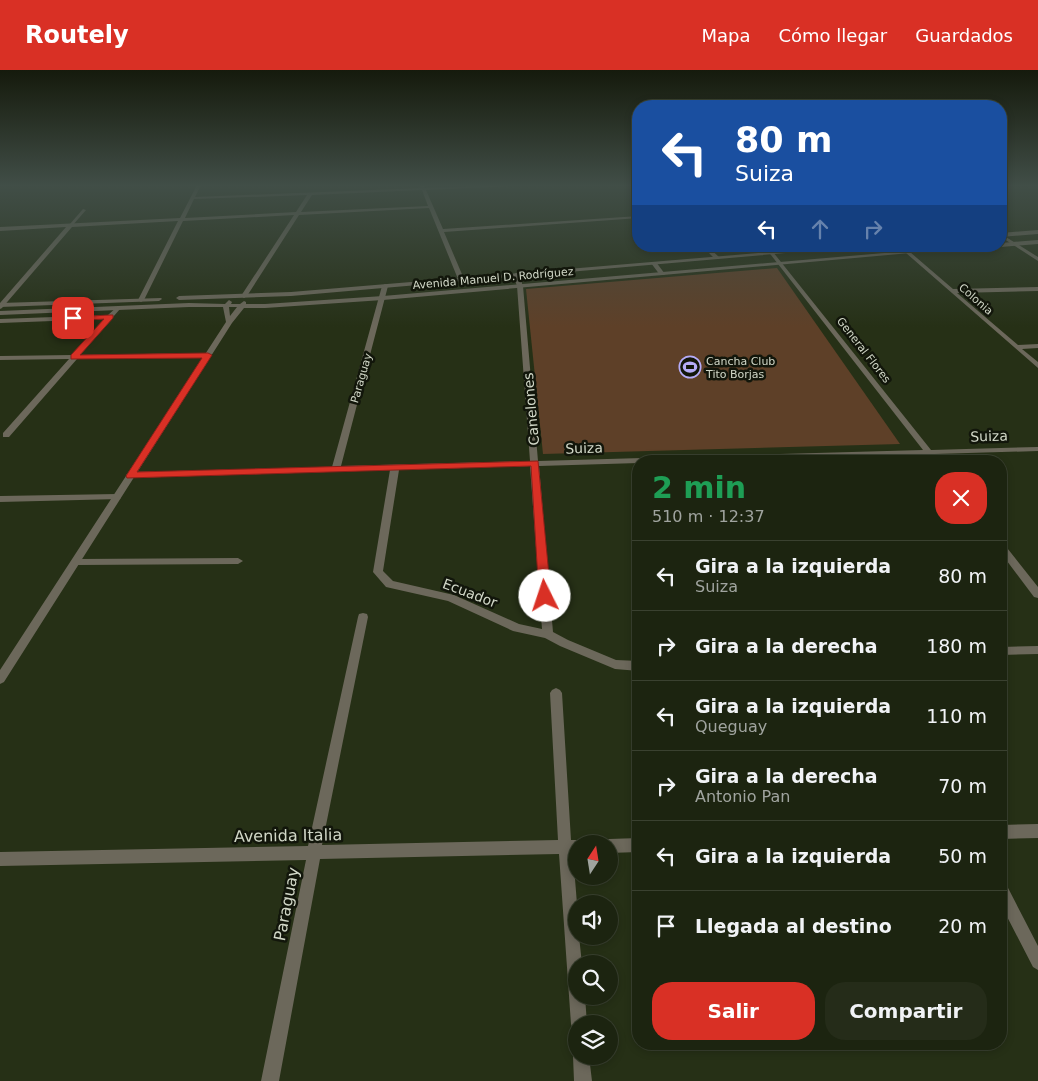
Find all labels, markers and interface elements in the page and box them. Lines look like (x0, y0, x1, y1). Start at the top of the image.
text: Routely (25, 21, 129, 49)
text: Mapa (701, 25, 750, 46)
text: Cómo llegar (778, 25, 887, 46)
text: Guardados (915, 25, 1013, 46)
icon: left (652, 120, 717, 185)
text: 80 m (735, 120, 832, 160)
text: Suiza (735, 161, 794, 186)
icon: left (753, 215, 781, 243)
icon: ahead (806, 215, 834, 243)
icon: right (859, 215, 887, 243)
street label: Avenida Manuel D. Rodríguez (412, 265, 574, 292)
street label: Colonia (956, 281, 995, 318)
pin (52, 297, 94, 339)
icon: arrive (59, 304, 87, 332)
street label: General Flores (834, 315, 893, 386)
street label: Paraguay (348, 351, 375, 405)
sports icon: Cancha Club Tito Borjas (678, 355, 702, 379)
place label: Cancha Club Tito Borjas (705, 355, 775, 381)
street label: Canelones (520, 372, 542, 446)
street label: Suiza (970, 427, 1008, 445)
street label: Suiza (565, 439, 603, 457)
text: 2 min (652, 470, 746, 505)
button: close (935, 472, 987, 524)
text: 510 m · 12:37 (652, 507, 765, 526)
text: Gira a la izquierda (695, 555, 891, 577)
icon: left (652, 562, 680, 590)
text: 80 m (938, 565, 987, 587)
position arrow (518, 569, 570, 621)
street label: Ecuador (440, 575, 500, 611)
text: Suiza (695, 577, 738, 596)
icon: right (652, 632, 680, 660)
text: Gira a la derecha (695, 635, 878, 657)
text: 180 m (926, 635, 987, 657)
text: Gira a la izquierda (695, 695, 891, 717)
icon: left (652, 702, 680, 730)
text: 110 m (926, 705, 987, 727)
text: Queguay (695, 717, 767, 736)
text: Gira a la derecha (695, 765, 878, 787)
icon: right (652, 772, 680, 800)
text: 70 m (938, 775, 987, 797)
text: Antonio Pan (695, 787, 790, 806)
street label: Avenida Italia (234, 825, 342, 846)
north arrow (568, 835, 618, 885)
map controls (568, 835, 618, 1065)
icon: left (652, 842, 680, 870)
text: Gira a la izquierda (695, 845, 891, 867)
text: 50 m (938, 845, 987, 867)
street label: Paraguay (270, 866, 303, 943)
button: sound (568, 895, 618, 945)
icon: arrive (652, 912, 680, 940)
text: Llegada al destino (695, 915, 892, 937)
text: 20 m (938, 915, 987, 937)
button: search (568, 955, 618, 1005)
button: Salir (652, 982, 815, 1040)
button: Compartir (825, 982, 987, 1040)
button: layers (568, 1015, 618, 1065)

